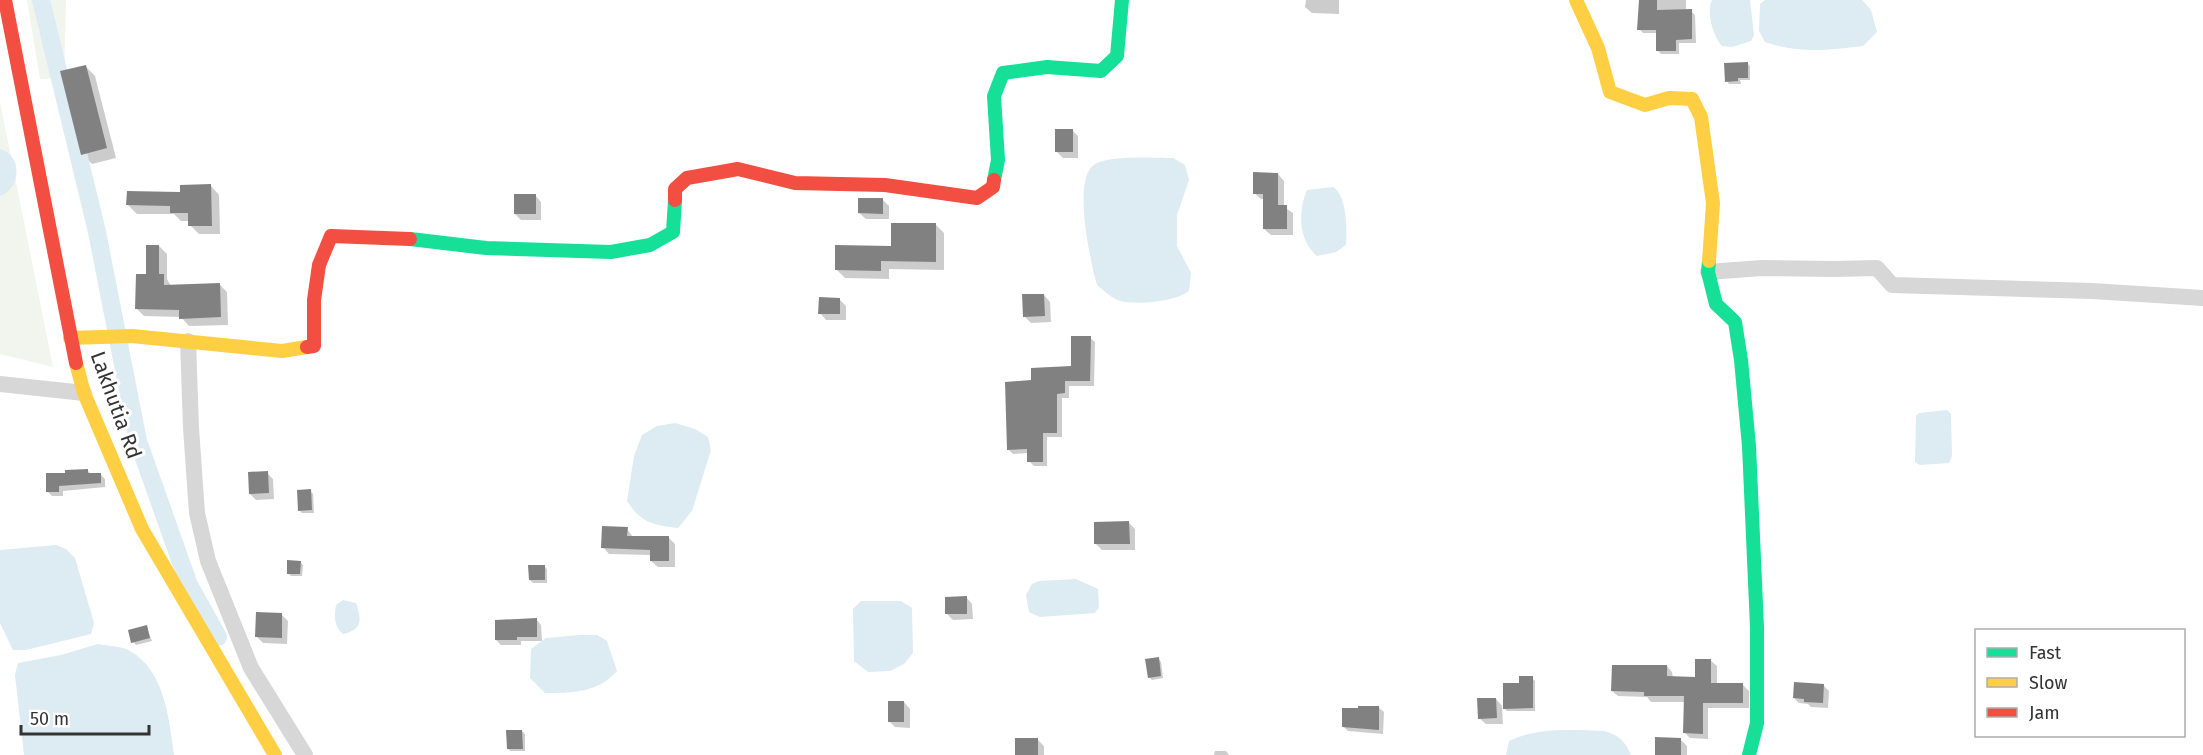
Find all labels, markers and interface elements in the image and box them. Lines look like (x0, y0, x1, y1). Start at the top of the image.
street label: Lakhutia Rd (85, 348, 147, 462)
legend (1975, 629, 2185, 737)
text: Fast (2029, 642, 2062, 664)
text: Slow (2029, 672, 2068, 694)
scale bar (21, 698, 148, 736)
text: Jam (2029, 702, 2060, 724)
text: 50 m (30, 708, 69, 730)

